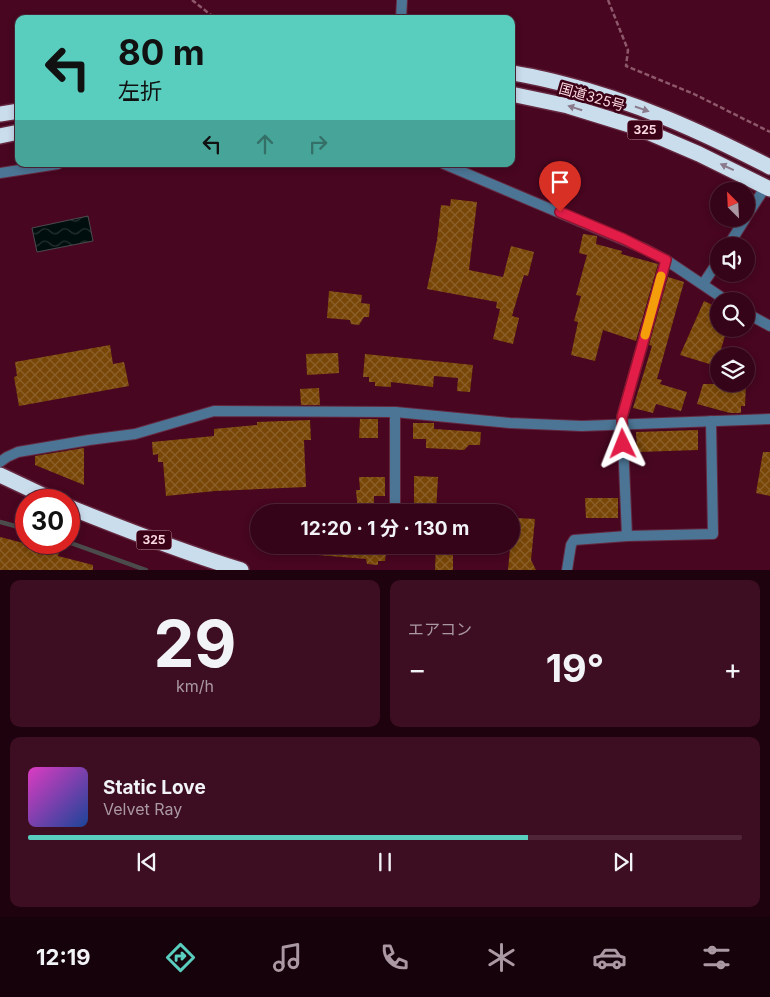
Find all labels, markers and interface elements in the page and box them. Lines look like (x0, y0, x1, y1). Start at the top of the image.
text: 80 m (118, 31, 205, 73)
icon: left (35, 35, 100, 100)
text: 左折 (118, 78, 162, 104)
street label: 国道325号 (557, 79, 627, 114)
one-way arrow (568, 104, 583, 112)
one-way arrow (635, 105, 650, 113)
road number: 325 (628, 120, 662, 140)
icon: left (198, 130, 226, 158)
icon: ahead (251, 130, 279, 158)
icon: right (304, 130, 332, 158)
pin (539, 161, 581, 212)
one-way arrow (719, 163, 734, 171)
icon: arrive (546, 168, 574, 196)
north arrow (710, 182, 755, 228)
map controls (710, 182, 755, 392)
button: sound (710, 237, 755, 282)
button: search (710, 292, 755, 337)
button: layers (710, 347, 755, 392)
position arrow (596, 417, 648, 469)
speed limit sign: 30 (15, 489, 80, 554)
text: 12:20 · 1 分 · 130 m (301, 517, 469, 540)
road number: 325 (136, 530, 172, 550)
text: 29 (153, 604, 237, 683)
text: エアコン (408, 619, 472, 639)
text: 19° (546, 645, 604, 691)
text: − (408, 652, 427, 686)
text: + (723, 652, 742, 686)
text: km/h (176, 676, 214, 696)
text: Static Love (103, 776, 206, 799)
text: Velvet Ray (103, 799, 182, 819)
icon: previous (133, 848, 161, 876)
icon: pause (371, 848, 399, 876)
icon: next (609, 848, 637, 876)
icon: directions (163, 940, 198, 975)
icon: music (270, 940, 305, 975)
icon: phone (377, 940, 412, 975)
icon: climate (484, 940, 519, 975)
icon: car (592, 940, 627, 975)
icon: filters (699, 940, 734, 975)
text: 12:19 (36, 944, 91, 970)

